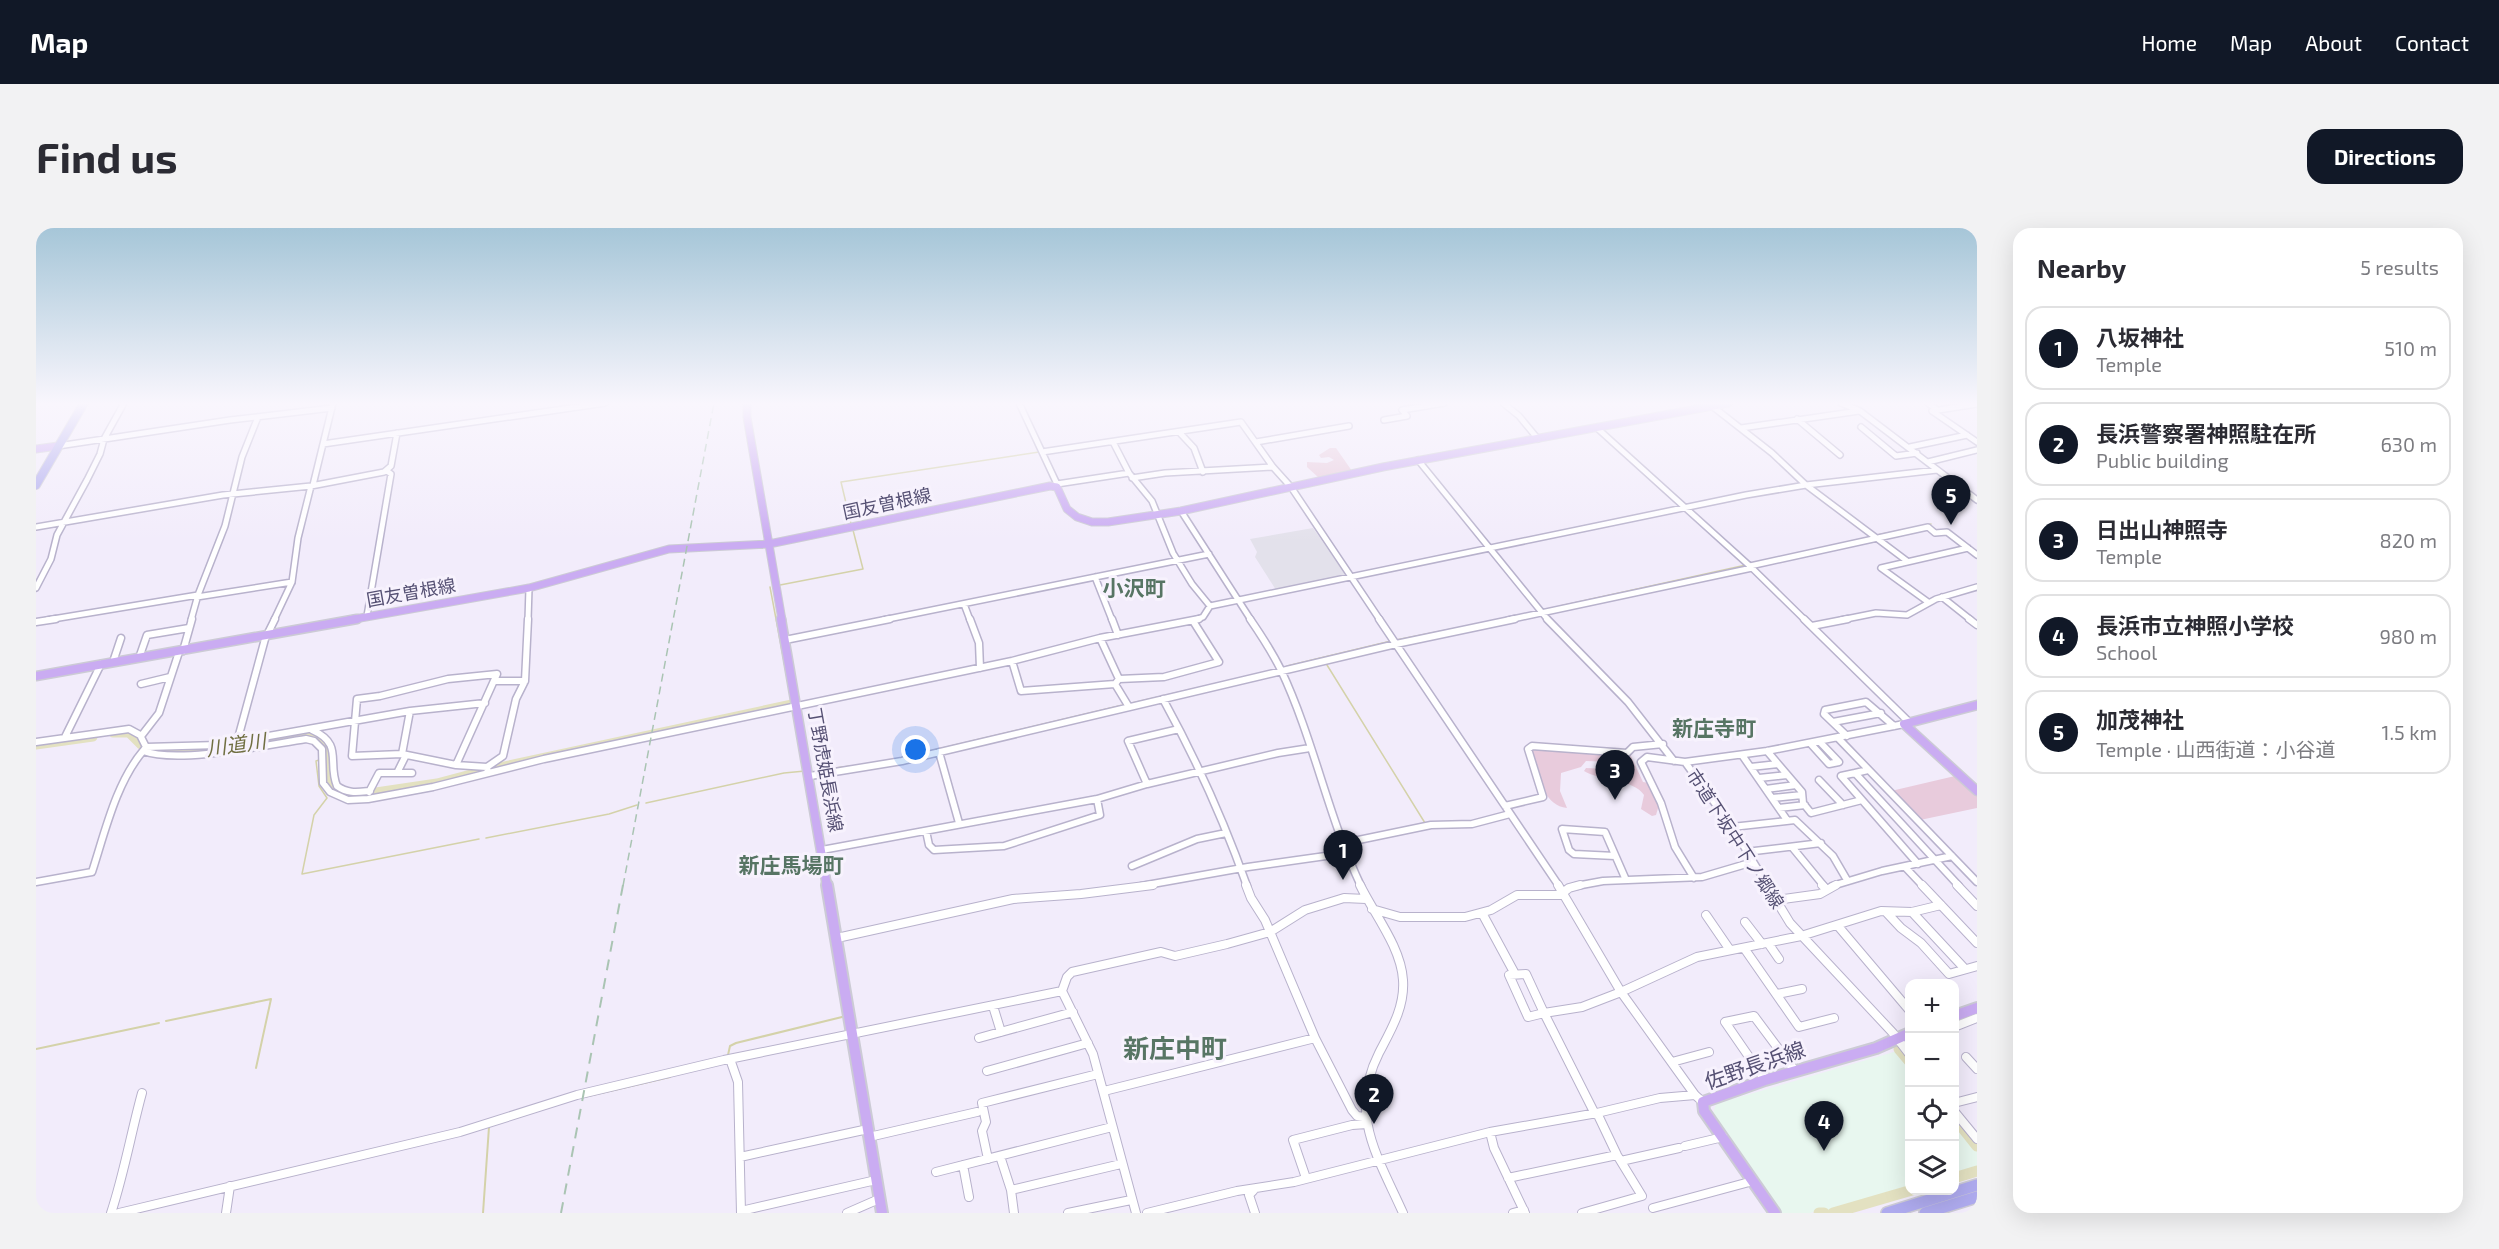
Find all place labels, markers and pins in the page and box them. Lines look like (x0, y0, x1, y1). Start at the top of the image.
pin: 5 (1932, 476, 1970, 525)
pin: 3 (1596, 750, 1634, 800)
pin: 1 (1324, 830, 1362, 880)
pin: 2 (1354, 1074, 1394, 1124)
pin: 4 (1804, 1102, 1844, 1151)

